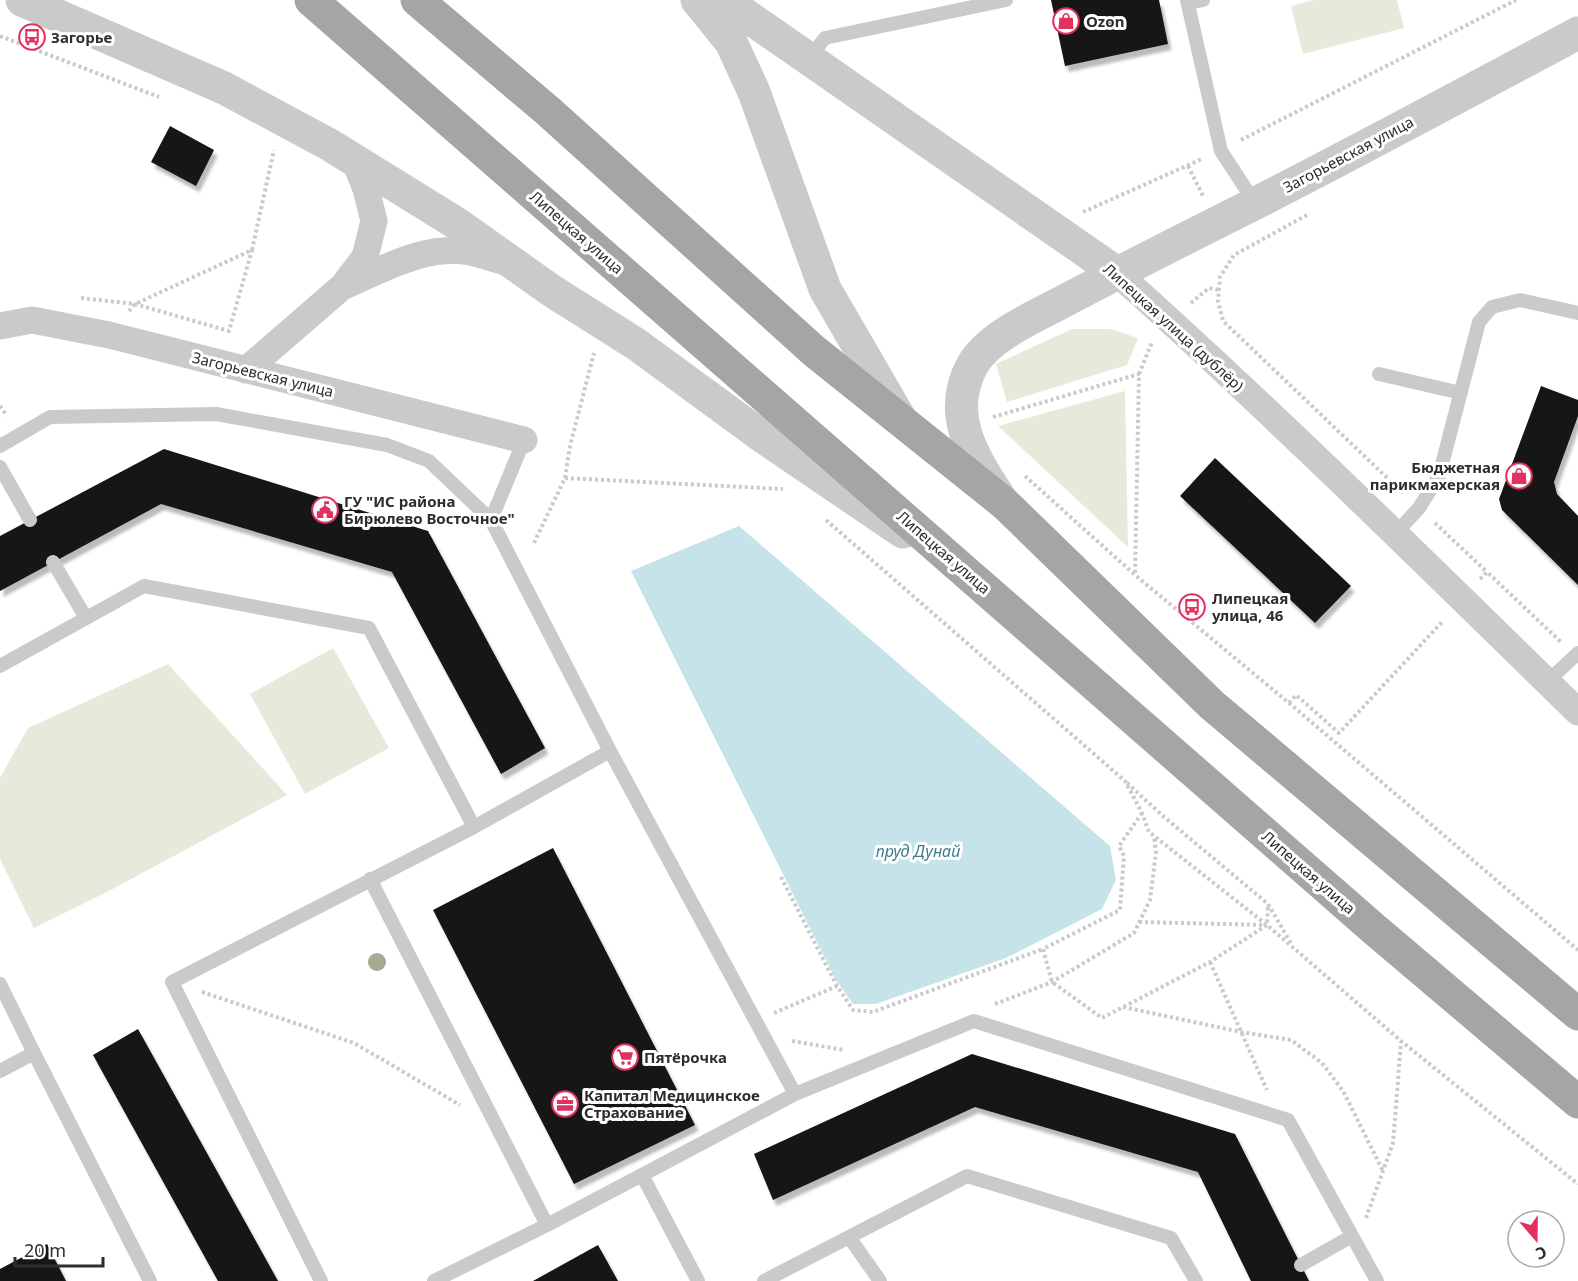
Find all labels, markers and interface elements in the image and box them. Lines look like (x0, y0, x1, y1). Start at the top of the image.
shop icon: Ozon (1051, 6, 1081, 36)
place label: Ozon (1086, 11, 1124, 31)
bus stop icon: Загорье (17, 22, 47, 52)
place label: Загорье (51, 27, 113, 47)
street label: Загорьевская улица (1279, 111, 1417, 197)
street label: Липецкая улица (526, 186, 628, 278)
street label: Липецкая улица (дублёр) (1100, 259, 1248, 395)
street label: Загорьевская улица (190, 347, 336, 401)
place label: Бюджетная парикмахерская (1370, 457, 1500, 494)
shop icon: Бюджетная парикмахерская (1504, 461, 1534, 491)
place label: ГУ "ИС района Бирюлево Восточное" (344, 491, 515, 528)
public building icon: ГУ "ИС района Бирюлево Восточное" (310, 495, 340, 525)
street label: Липецкая улица (893, 506, 995, 598)
place label: Липецкая улица, 46 (1211, 588, 1288, 625)
bus stop icon: Липецкая улица, 46 (1177, 592, 1207, 622)
street label: Липецкая улица (1258, 826, 1360, 918)
water label: пруд Дунай (876, 840, 960, 862)
supermarket icon: Пятёрочка (610, 1042, 640, 1072)
place label: Пятёрочка (644, 1047, 727, 1067)
place label: Капитал Медицинское Страхование (584, 1085, 760, 1122)
office icon: Капитал Медицинское Страхование (550, 1089, 580, 1119)
north arrow (1506, 1209, 1566, 1269)
scale bar (15, 1230, 104, 1268)
text: 20 m (24, 1238, 66, 1262)
text: С (1533, 1241, 1550, 1265)

